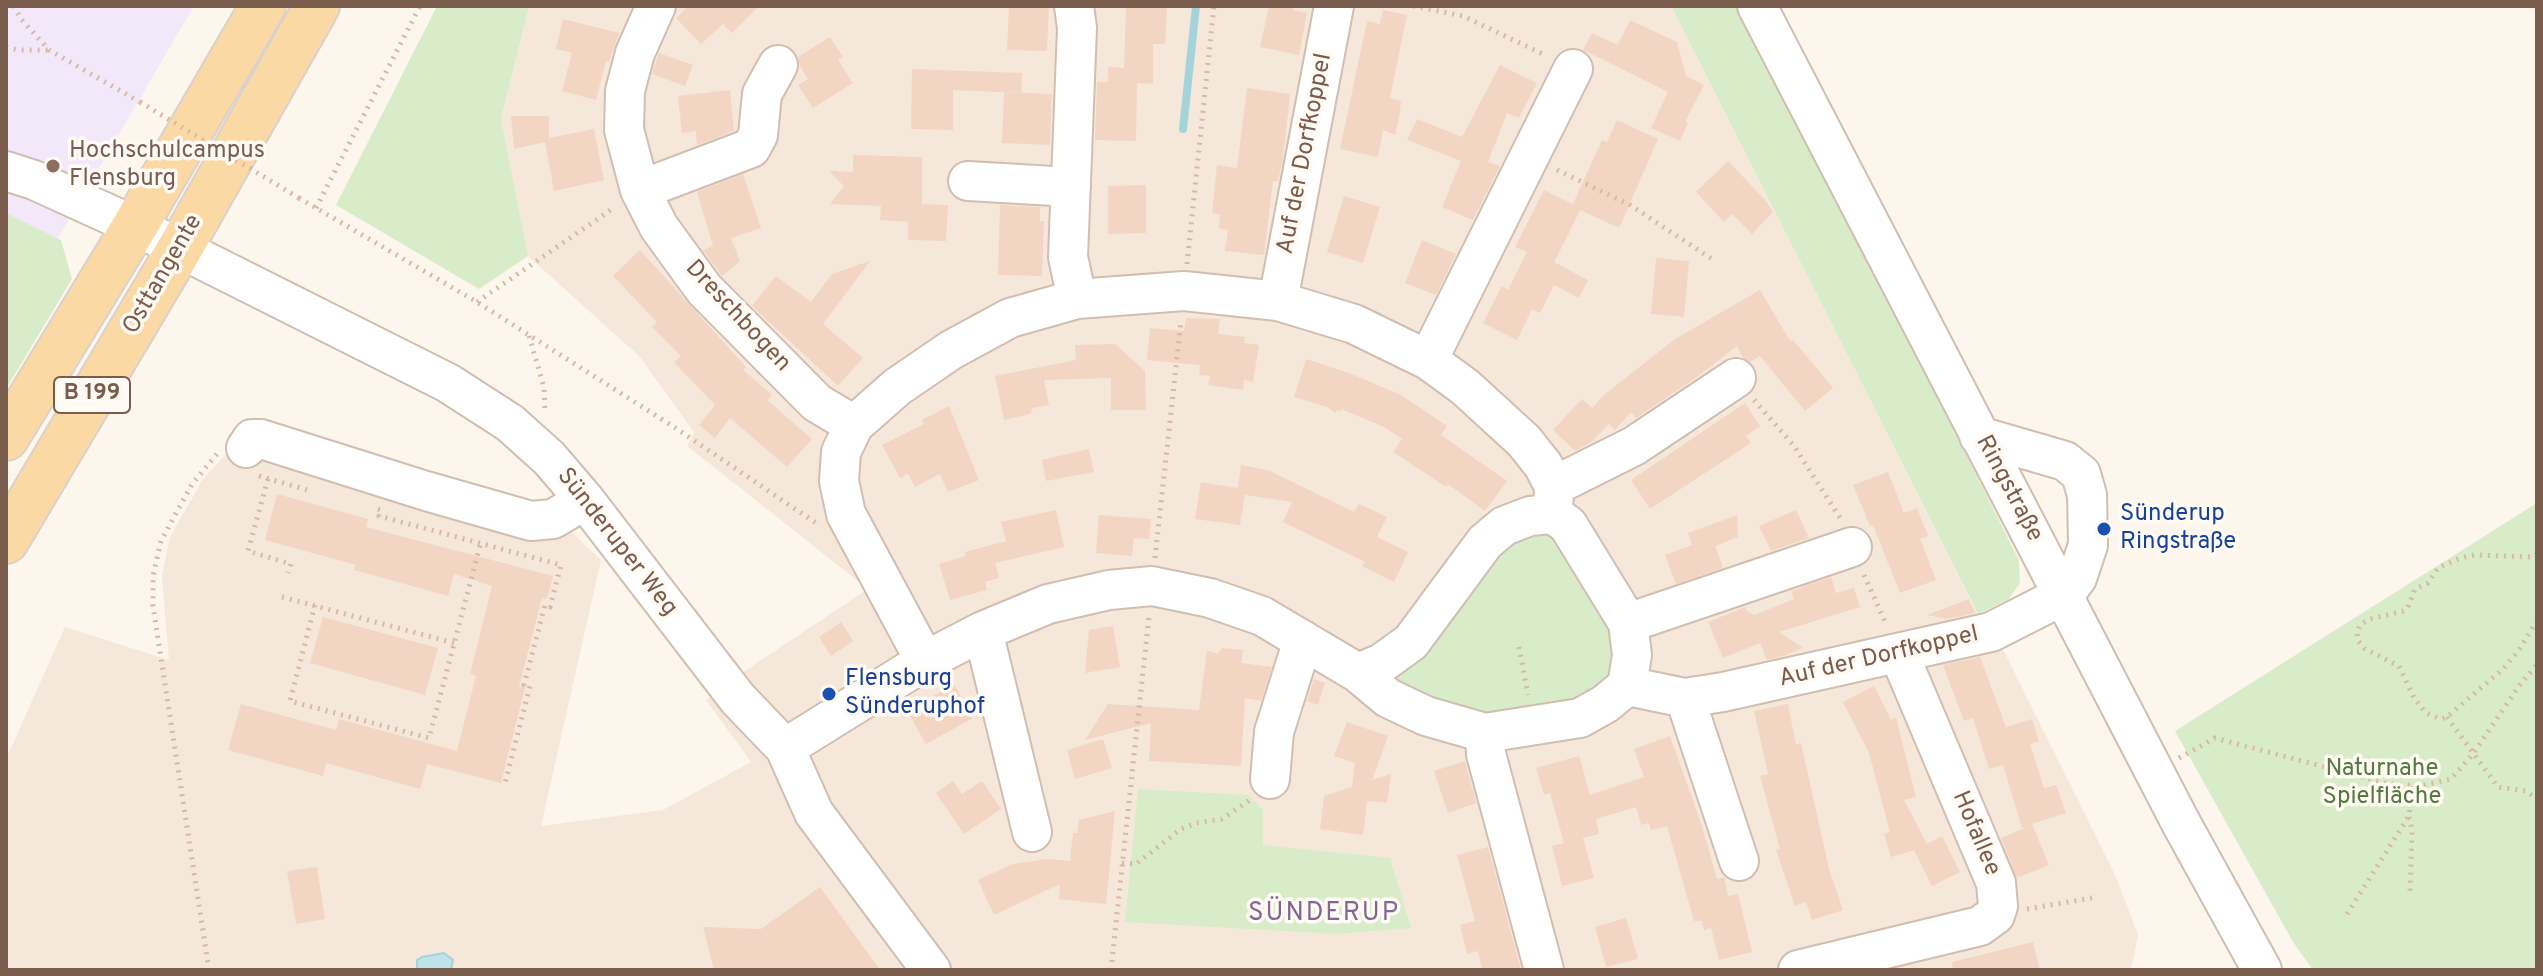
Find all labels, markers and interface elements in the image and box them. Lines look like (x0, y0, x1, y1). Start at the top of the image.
street label: Auf der Dorfkoppel (1272, 51, 1340, 257)
place label: Hochschulcampus Flensburg (69, 138, 265, 194)
marker: Hochschulcampus Flensburg (44, 157, 62, 175)
street label: Osttangente (118, 210, 210, 340)
street label: Dreschbogen (678, 255, 796, 379)
road number: B 199 (54, 377, 130, 413)
street label: Ringstraße (1968, 431, 2048, 547)
street label: Sünderuper Weg (549, 463, 683, 623)
place label: Sünderup Ringstraße (2120, 501, 2236, 557)
marker: Sünderup Ringstraße (2095, 520, 2113, 538)
street label: Auf der Dorfkoppel (1777, 621, 1981, 695)
place label: Flensburg Sünderuphof (845, 666, 985, 722)
marker: Flensburg Sünderuphof (820, 685, 838, 703)
park label: Naturnahe Spielfläche (2323, 756, 2441, 812)
street label: Hofallee (1944, 787, 2006, 881)
district label: SÜNDERUP (1248, 899, 1400, 931)

